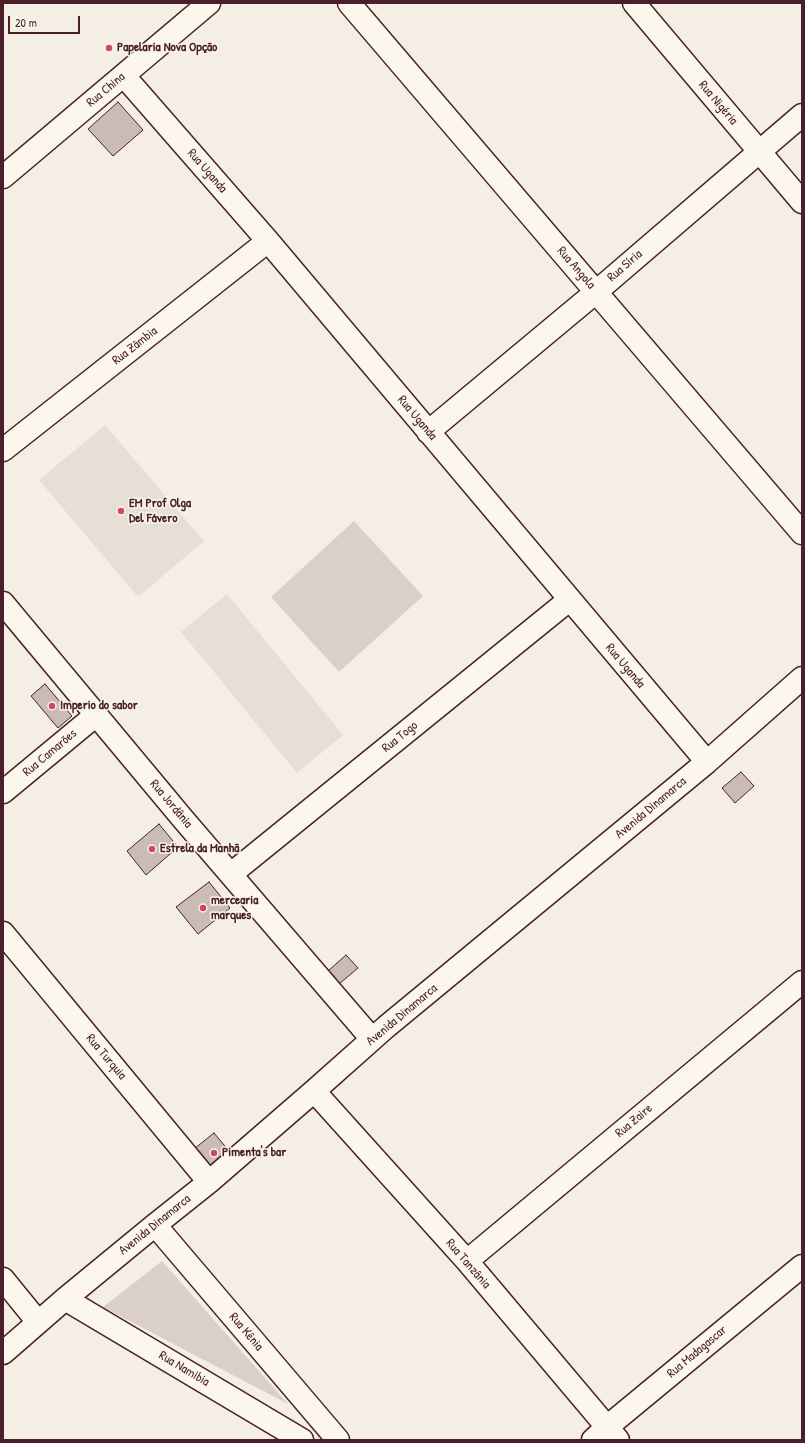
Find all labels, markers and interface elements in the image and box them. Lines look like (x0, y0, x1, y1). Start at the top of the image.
scale bar (10, 8, 82, 34)
text: 20 m (15, 14, 37, 31)
place label: Papelaria Nova Opção (117, 40, 217, 56)
marker: Papelaria Nova Opção (104, 43, 114, 53)
street label: Rua China (83, 69, 129, 111)
street label: Rua Nigéria (695, 78, 741, 128)
street label: Rua Uganda (184, 146, 230, 196)
street label: Rua Angola (553, 244, 599, 292)
street label: Rua Síria (604, 247, 646, 285)
street label: Rua Zâmbia (109, 324, 161, 368)
street label: Rua Uganda (394, 393, 440, 443)
place label: EM Prof Olga Del Fávero (129, 496, 191, 527)
marker: EM Prof Olga Del Fávero (116, 506, 126, 516)
street label: Rua Uganda (602, 641, 648, 691)
place label: Imperio do sabor (60, 698, 138, 714)
marker: Imperio do sabor (47, 701, 57, 711)
street label: Rua Togo (379, 718, 421, 756)
street label: Rua Camarões (20, 726, 80, 780)
street label: Avenida Dinamarca (612, 774, 690, 842)
street label: Rua Jordânia (146, 777, 196, 831)
place label: Estrela da Manhã (160, 841, 239, 857)
marker: Estrela da Manhã (147, 844, 157, 854)
place label: mercearia marques (211, 893, 258, 924)
marker: mercearia marques (198, 903, 208, 913)
street label: Avenida Dinamarca (363, 981, 441, 1049)
street label: Rua Turquia (82, 1031, 130, 1083)
street label: Rua Zaire (612, 1101, 656, 1141)
place label: Pimenta's bar (222, 1145, 286, 1161)
marker: Pimenta's bar (209, 1148, 219, 1158)
street label: Avenida Dinamarca (116, 1191, 194, 1259)
street label: Rua Tanzânia (442, 1236, 494, 1292)
street label: Rua Kênia (226, 1310, 266, 1354)
street label: Rua Madagascar (664, 1322, 730, 1382)
street label: Rua Namibia (156, 1348, 212, 1390)

